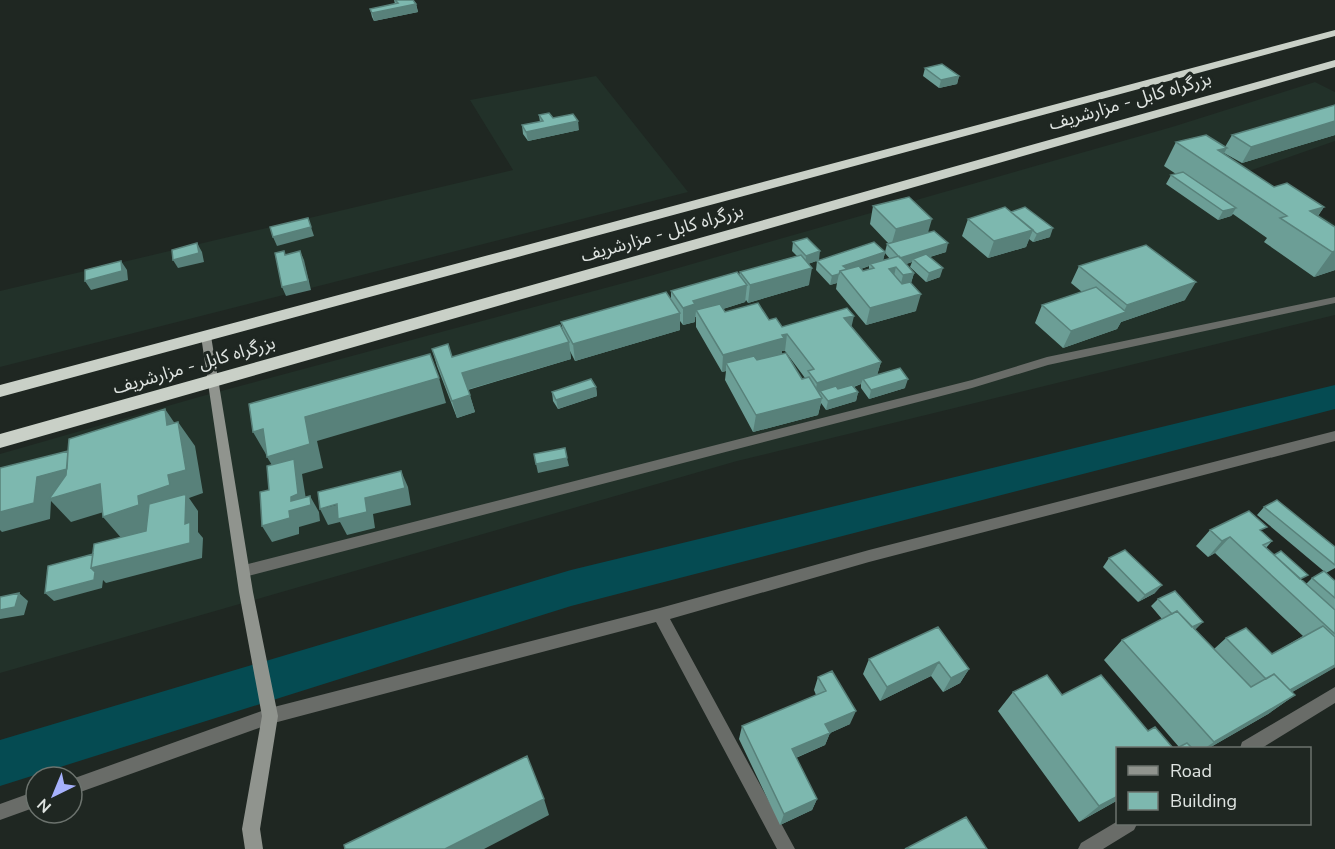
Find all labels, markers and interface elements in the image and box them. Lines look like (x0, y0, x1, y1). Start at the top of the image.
street label: بزرگراه کابل - مزارشریف (1046, 66, 1214, 136)
street label: بزرگراه کابل - مزارشریف (578, 198, 746, 268)
street label: بزرگراه کابل - مزارشریف (110, 330, 278, 400)
legend (1116, 747, 1311, 825)
text: Road (1170, 759, 1212, 783)
north arrow (24, 765, 84, 825)
text: Building (1170, 789, 1237, 813)
text: N (33, 793, 56, 817)

